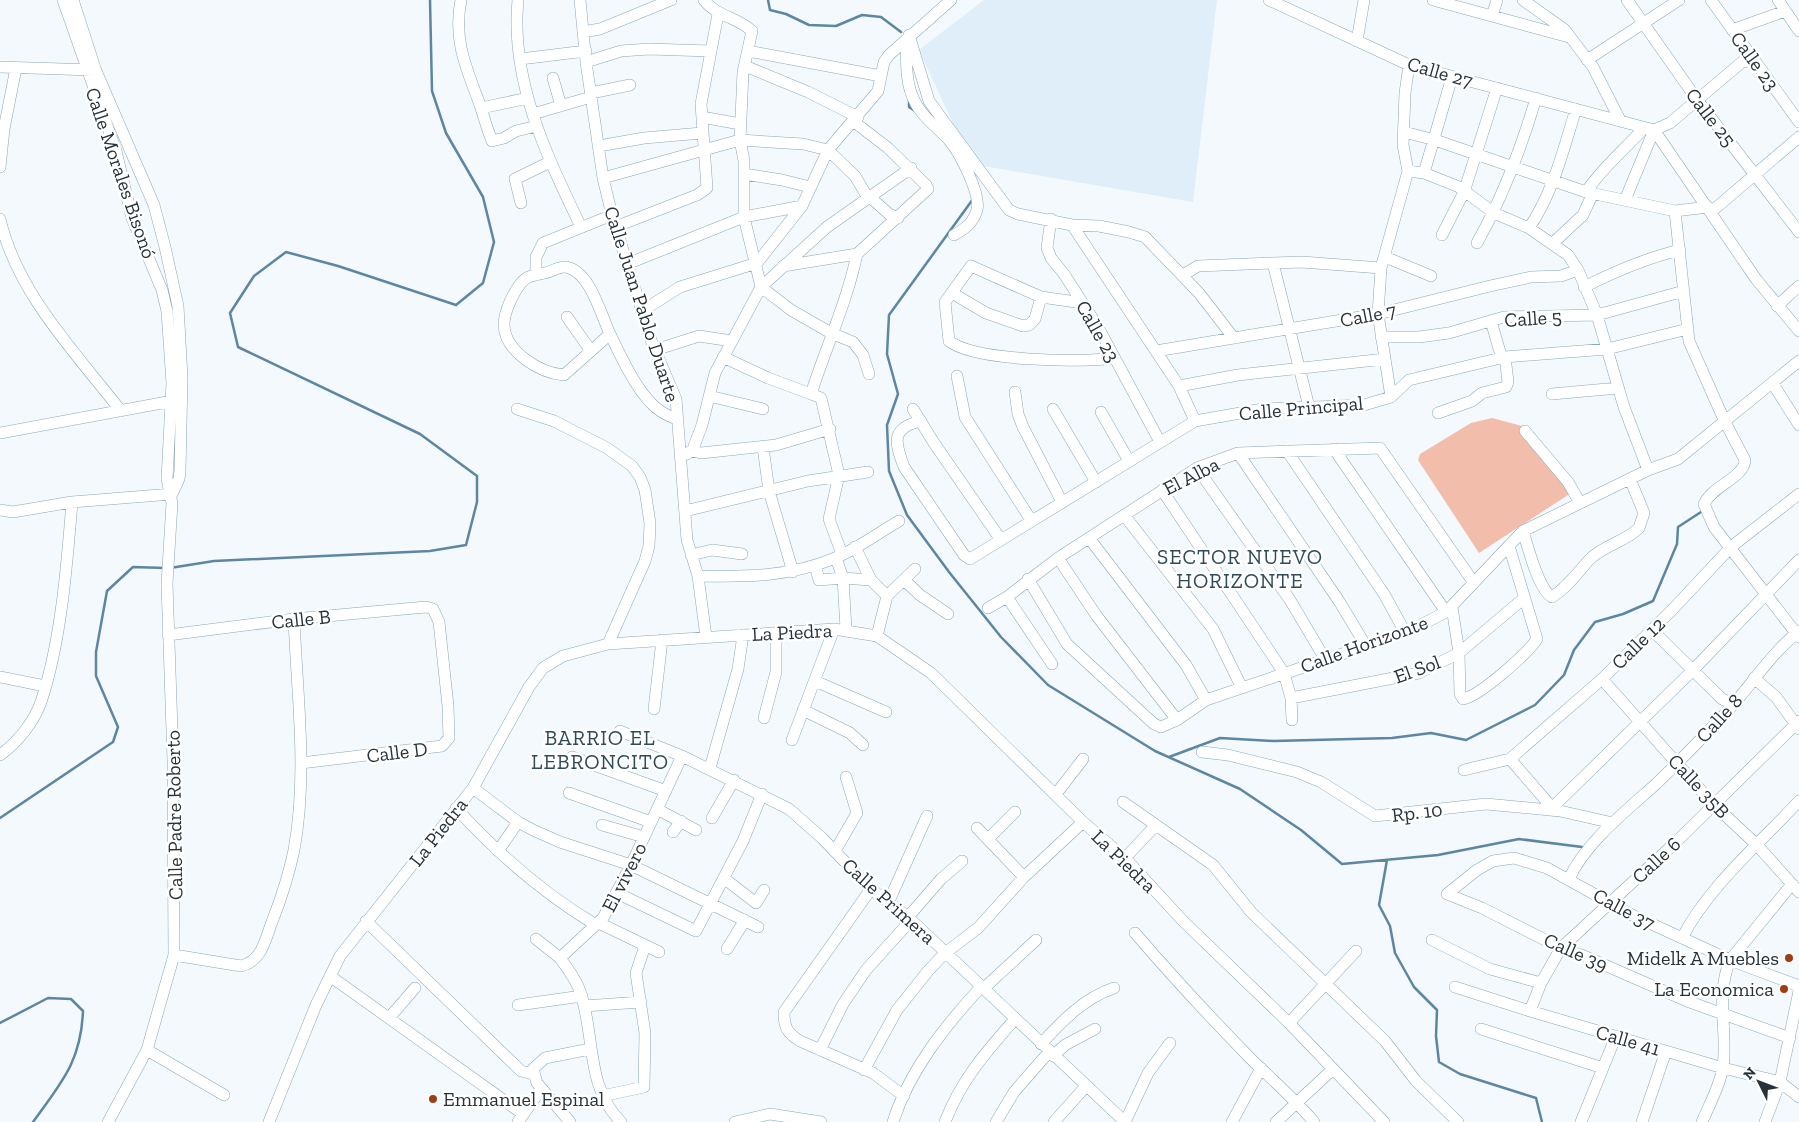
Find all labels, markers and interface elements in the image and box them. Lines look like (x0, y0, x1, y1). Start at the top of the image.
street label: Calle 23 (1726, 27, 1784, 95)
street label: Calle 27 (1405, 51, 1476, 93)
street label: Calle 25 (1681, 83, 1741, 151)
street label: Calle Morales Bisonó (80, 84, 162, 262)
street label: Calle Juan Pablo Duarte (599, 203, 685, 405)
street label: Calle 23 (1071, 296, 1125, 366)
street label: Calle 7 (1338, 298, 1399, 332)
street label: Calle 5 (1504, 304, 1562, 332)
street label: Calle Principal (1238, 391, 1364, 425)
street label: El Alba (1159, 452, 1223, 500)
district label: SECTOR NUEVO HORIZONTE (1157, 544, 1323, 593)
street label: Calle B (270, 604, 332, 634)
street label: Calle Horizonte (1297, 610, 1431, 678)
street label: Calle 12 (1606, 612, 1670, 674)
street label: La Piedra (751, 618, 833, 646)
street label: El Sol (1390, 650, 1444, 688)
street label: Calle 8 (1691, 688, 1747, 748)
district label: BARRIO EL LEBRONCITO (531, 725, 669, 774)
street label: Calle Padre Roberto (161, 730, 187, 900)
street label: Calle D (365, 736, 429, 768)
street label: Calle 35B (1663, 749, 1735, 823)
street label: La Piedra (404, 793, 472, 871)
street label: Rp. 10 (1390, 797, 1444, 827)
street label: La Piedra (1087, 824, 1162, 898)
street label: Calle 6 (1627, 832, 1685, 888)
street label: El vivero (596, 838, 652, 916)
street label: Calle Primera (837, 853, 941, 949)
street label: Calle 37 (1589, 883, 1659, 935)
street label: Calle 39 (1540, 927, 1612, 977)
place label: Midelk A Muebles (1627, 946, 1779, 970)
marker: Midelk A Muebles (1783, 952, 1795, 964)
place label: La Economica (1654, 977, 1774, 1001)
marker: La Economica (1778, 983, 1790, 995)
street label: Calle 41 (1593, 1019, 1663, 1061)
north arrow (1734, 1057, 1784, 1107)
text: N (1740, 1064, 1760, 1083)
place label: Emmanuel Espinal (443, 1087, 604, 1111)
marker: Emmanuel Espinal (427, 1093, 439, 1105)

